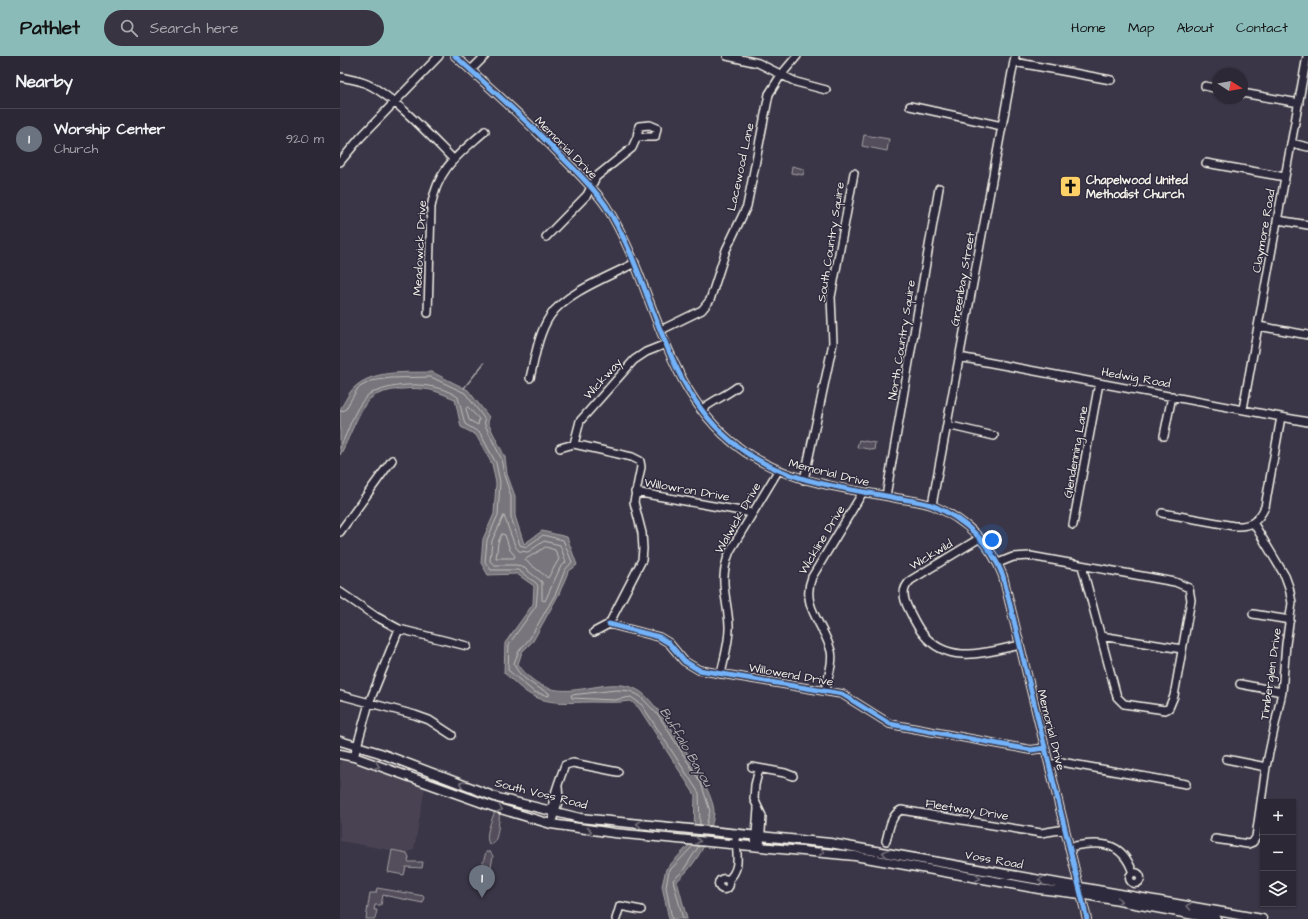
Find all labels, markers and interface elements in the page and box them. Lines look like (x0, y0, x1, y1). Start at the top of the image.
search box (104, 10, 384, 46)
text: Pathlet (20, 15, 80, 42)
icon: search (118, 17, 140, 39)
text: Search here (150, 18, 238, 39)
text: Home (1071, 18, 1106, 38)
text: Map (1128, 18, 1154, 38)
text: About (1176, 18, 1214, 38)
text: Contact (1236, 18, 1288, 38)
north arrow (1212, 68, 1248, 104)
text: Nearby (16, 70, 73, 94)
street label: Memorial Drive (531, 113, 602, 184)
text: Worship Center (54, 119, 165, 140)
street label: Lacewood Lane (723, 121, 759, 213)
text: 1 (28, 130, 30, 148)
text: 920 m (286, 130, 324, 148)
text: Church (54, 140, 98, 158)
place label: Chapelwood United Methodist Church (1086, 172, 1189, 203)
church icon: Chapelwood United Methodist Church (1057, 174, 1083, 200)
street label: South Country Squire (813, 180, 850, 303)
street label: Claymore Road (1248, 188, 1281, 274)
street label: Meadowick Drive (409, 199, 431, 296)
street label: Greenbay Street (946, 231, 981, 328)
street label: North Country Squire (884, 278, 921, 402)
street label: Wickway (580, 354, 627, 404)
street label: Hedwig Road (1100, 364, 1172, 393)
street label: Glendenning Lane (1060, 404, 1094, 499)
street label: Memorial Drive (787, 455, 872, 491)
street label: Willowron Drive (643, 474, 732, 506)
street label: Walwick Drive (711, 479, 765, 557)
street label: Wickline Drive (795, 502, 850, 578)
your location (982, 530, 1002, 550)
street label: Wickwild (906, 535, 956, 575)
street label: Timberglen Drive (1256, 626, 1287, 721)
street label: Willowend Drive (747, 659, 835, 691)
street label: Memorial Drive (1033, 688, 1069, 773)
water label: Buffalo Bayou (654, 704, 717, 792)
one-way arrow (374, 761, 381, 769)
street label: South Voss Road (493, 774, 589, 814)
one-way arrow (458, 781, 465, 789)
street label: Fleetway Drive (924, 795, 1010, 826)
map controls (1260, 799, 1296, 907)
button: + (1260, 799, 1296, 835)
one-way arrow (496, 804, 503, 813)
one-way arrow (636, 819, 642, 828)
one-way arrow (586, 826, 592, 835)
button: − (1260, 835, 1296, 871)
one-way arrow (695, 837, 701, 846)
one-way arrow (819, 847, 825, 856)
street label: Voss Road (964, 847, 1024, 873)
one-way arrow (882, 849, 888, 857)
pin: 1 (469, 865, 495, 898)
button: layers (1260, 871, 1296, 907)
one-way arrow (975, 873, 981, 882)
one-way arrow (1038, 876, 1044, 885)
one-way arrow (1116, 896, 1123, 905)
one-way arrow (1186, 902, 1192, 910)

